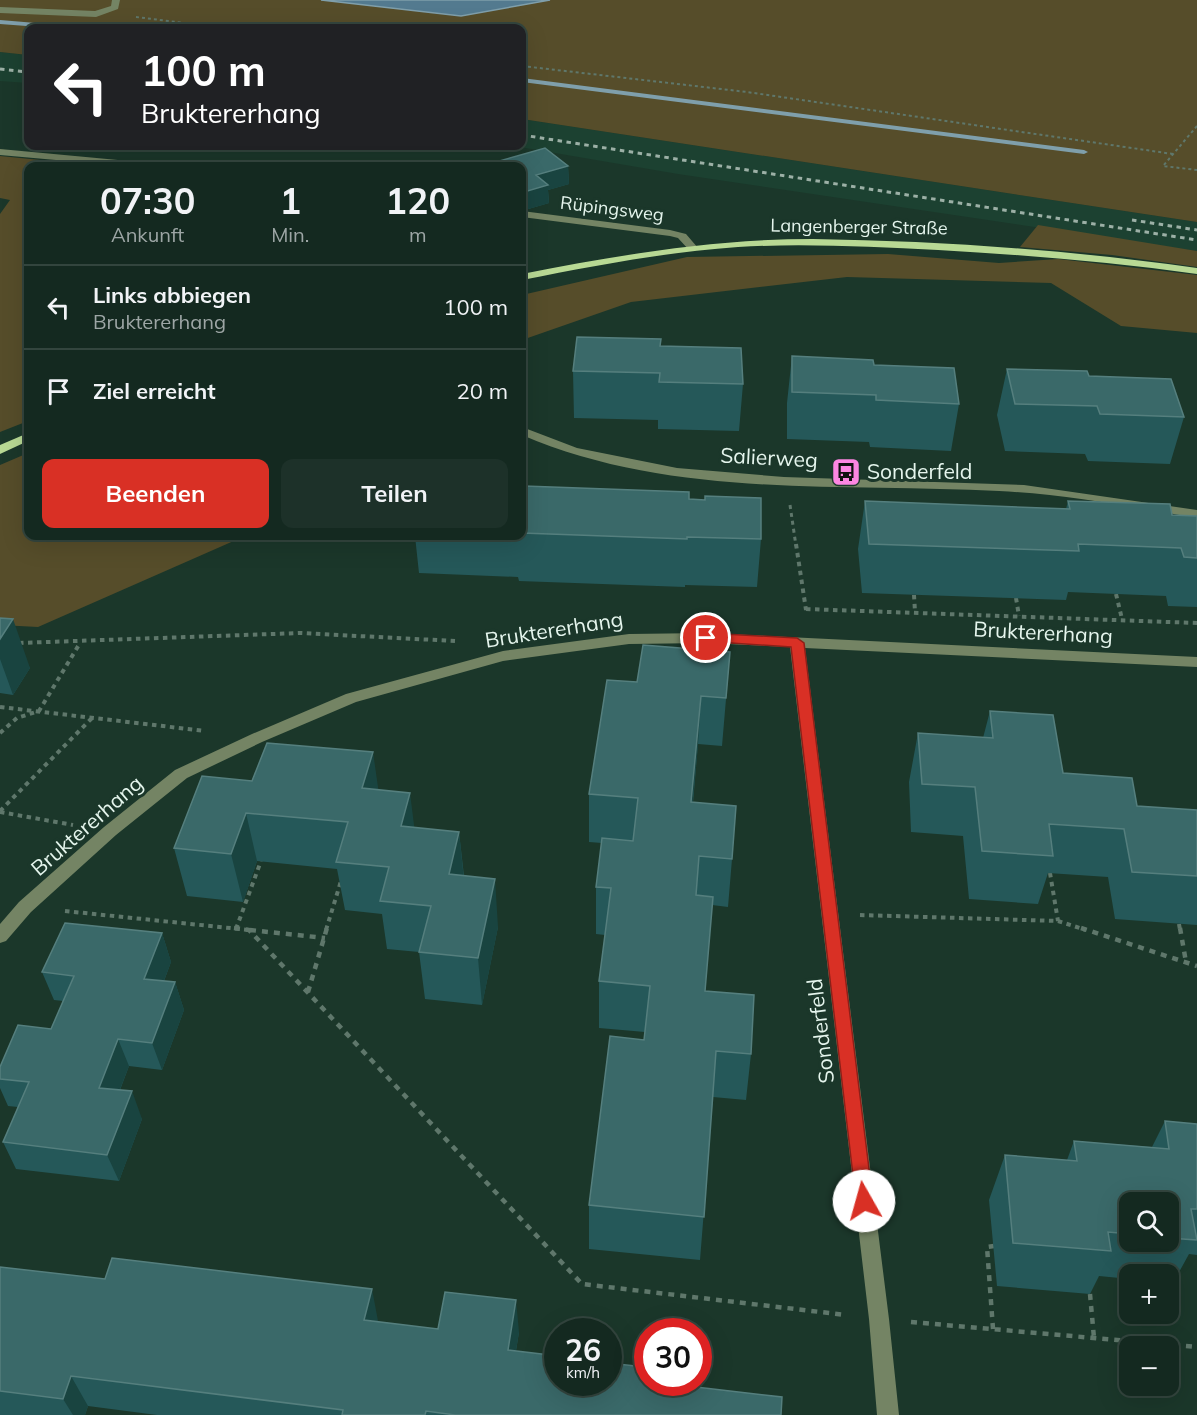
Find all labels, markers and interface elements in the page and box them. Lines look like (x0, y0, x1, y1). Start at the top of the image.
text: 100 m (141, 44, 266, 97)
icon: left (42, 48, 120, 126)
text: Bruktererhang (141, 96, 321, 130)
text: 07:30 (100, 178, 195, 223)
text: 1 (279, 178, 301, 223)
text: 120 (385, 178, 450, 223)
street label: Rüpingsweg (559, 191, 665, 226)
street label: Langenberger Straße (770, 213, 948, 240)
text: Ankunft (111, 222, 184, 247)
text: Min. (271, 222, 309, 247)
text: m (409, 222, 426, 247)
text: Links abbiegen (93, 281, 251, 309)
icon: left (42, 291, 75, 324)
text: 100 m (443, 293, 508, 321)
text: Bruktererhang (93, 309, 226, 334)
icon: arrive (42, 375, 75, 408)
text: Ziel erreicht (93, 377, 216, 405)
text: 20 m (457, 377, 508, 405)
street label: Salierweg (720, 441, 818, 473)
bus stop icon: Sonderfeld (830, 456, 862, 488)
place label: Sonderfeld (867, 458, 972, 484)
button: Beenden (42, 459, 269, 528)
button: Teilen (281, 459, 508, 528)
street label: Bruktererhang (483, 605, 625, 653)
pin (680, 612, 731, 663)
street label: Bruktererhang (973, 615, 1113, 649)
icon: arrive (689, 621, 722, 654)
street label: Bruktererhang (25, 770, 148, 881)
street label: Sonderfeld (801, 977, 839, 1085)
position arrow (832, 1169, 896, 1233)
map controls (1119, 1192, 1179, 1396)
button: search (1119, 1192, 1179, 1252)
button: + (1119, 1264, 1179, 1324)
speed limit sign: 30 (634, 1318, 712, 1396)
text: 26 (565, 1331, 601, 1369)
button: − (1119, 1336, 1179, 1396)
text: km/h (566, 1363, 600, 1382)

